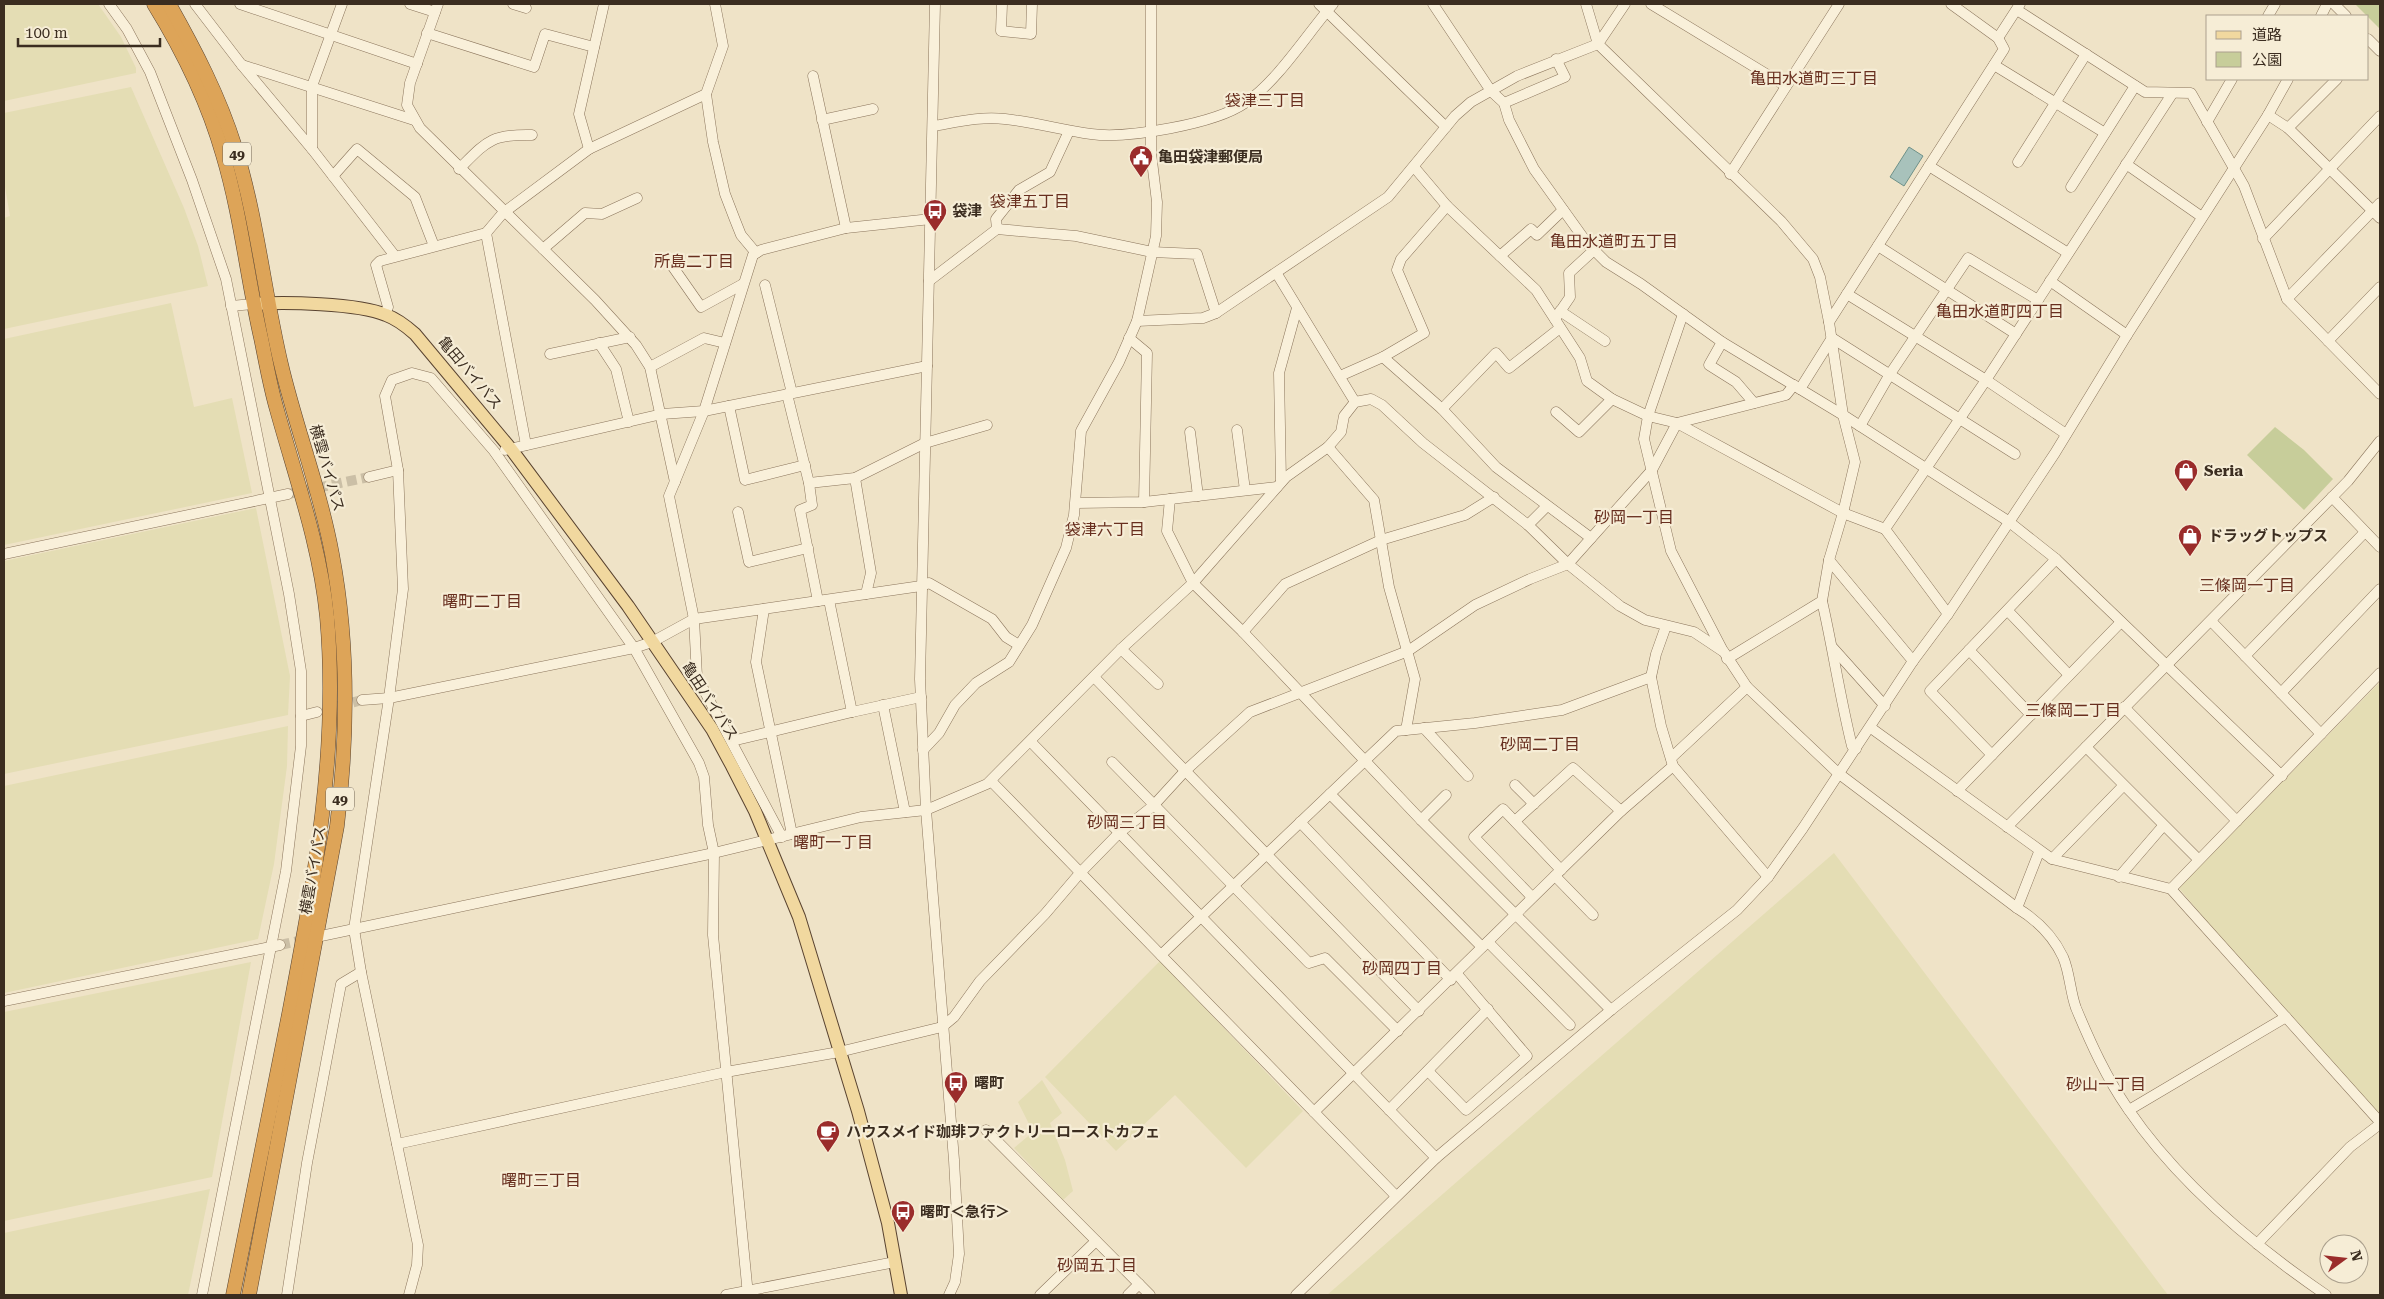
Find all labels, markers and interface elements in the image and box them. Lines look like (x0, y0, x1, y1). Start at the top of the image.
scale bar (18, 15, 160, 47)
legend (2206, 15, 2369, 80)
text: 100 m (25, 24, 68, 42)
text: 道路 (2252, 26, 2282, 44)
text: 公園 (2252, 51, 2282, 69)
district label: 亀田水道町三丁目 (1750, 69, 1878, 88)
district label: 袋津三丁目 (1225, 91, 1305, 110)
road number: 49 (223, 142, 251, 166)
public building icon: 亀田袋津郵便局 (1128, 144, 1154, 178)
place label: 亀田袋津郵便局 (1158, 148, 1263, 166)
district label: 袋津五丁目 (990, 192, 1070, 211)
bus stop icon: 袋津 (922, 198, 948, 232)
place label: 袋津 (952, 202, 982, 220)
district label: 亀田水道町五丁目 (1550, 232, 1678, 251)
district label: 所島二丁目 (654, 252, 734, 271)
district label: 亀田水道町四丁目 (1936, 302, 2064, 321)
street label: 亀田バイパス (434, 333, 506, 413)
street label: 横雲バイパス (306, 422, 348, 514)
shop icon: Seria (2173, 458, 2199, 492)
place label: Seria (2204, 462, 2243, 480)
district label: 砂岡一丁目 (1594, 508, 1674, 527)
district label: 袋津六丁目 (1065, 520, 1145, 539)
shop icon: ドラッグトップス (2177, 523, 2203, 557)
place label: ドラッグトップス (2208, 527, 2328, 545)
district label: 三條岡一丁目 (2199, 576, 2295, 595)
district label: 曙町二丁目 (442, 592, 522, 611)
street label: 亀田バイパス (678, 658, 742, 744)
district label: 三條岡二丁目 (2025, 701, 2121, 720)
district label: 砂岡二丁目 (1500, 735, 1580, 754)
road number: 49 (326, 788, 354, 811)
district label: 砂岡三丁目 (1087, 813, 1167, 832)
street label: 横雲バイパス (296, 824, 330, 916)
district label: 曙町一丁目 (793, 833, 873, 852)
district label: 砂岡四丁目 (1362, 959, 1442, 978)
bus stop icon: 曙町 (943, 1070, 969, 1104)
place label: 曙町 (974, 1074, 1004, 1092)
district label: 砂山一丁目 (2066, 1075, 2146, 1094)
cafe icon: ハウスメイド珈琲ファクトリーローストカフェ (815, 1119, 841, 1153)
place label: ハウスメイド珈琲ファクトリーローストカフェ (846, 1123, 1160, 1141)
district label: 曙町三丁目 (501, 1171, 581, 1190)
bus stop icon: 曙町＜急行＞ (890, 1199, 916, 1233)
place label: 曙町＜急行＞ (920, 1203, 1010, 1221)
north arrow (2319, 1234, 2369, 1284)
text: N (2347, 1248, 2366, 1263)
district label: 砂岡五丁目 (1057, 1256, 1137, 1275)

